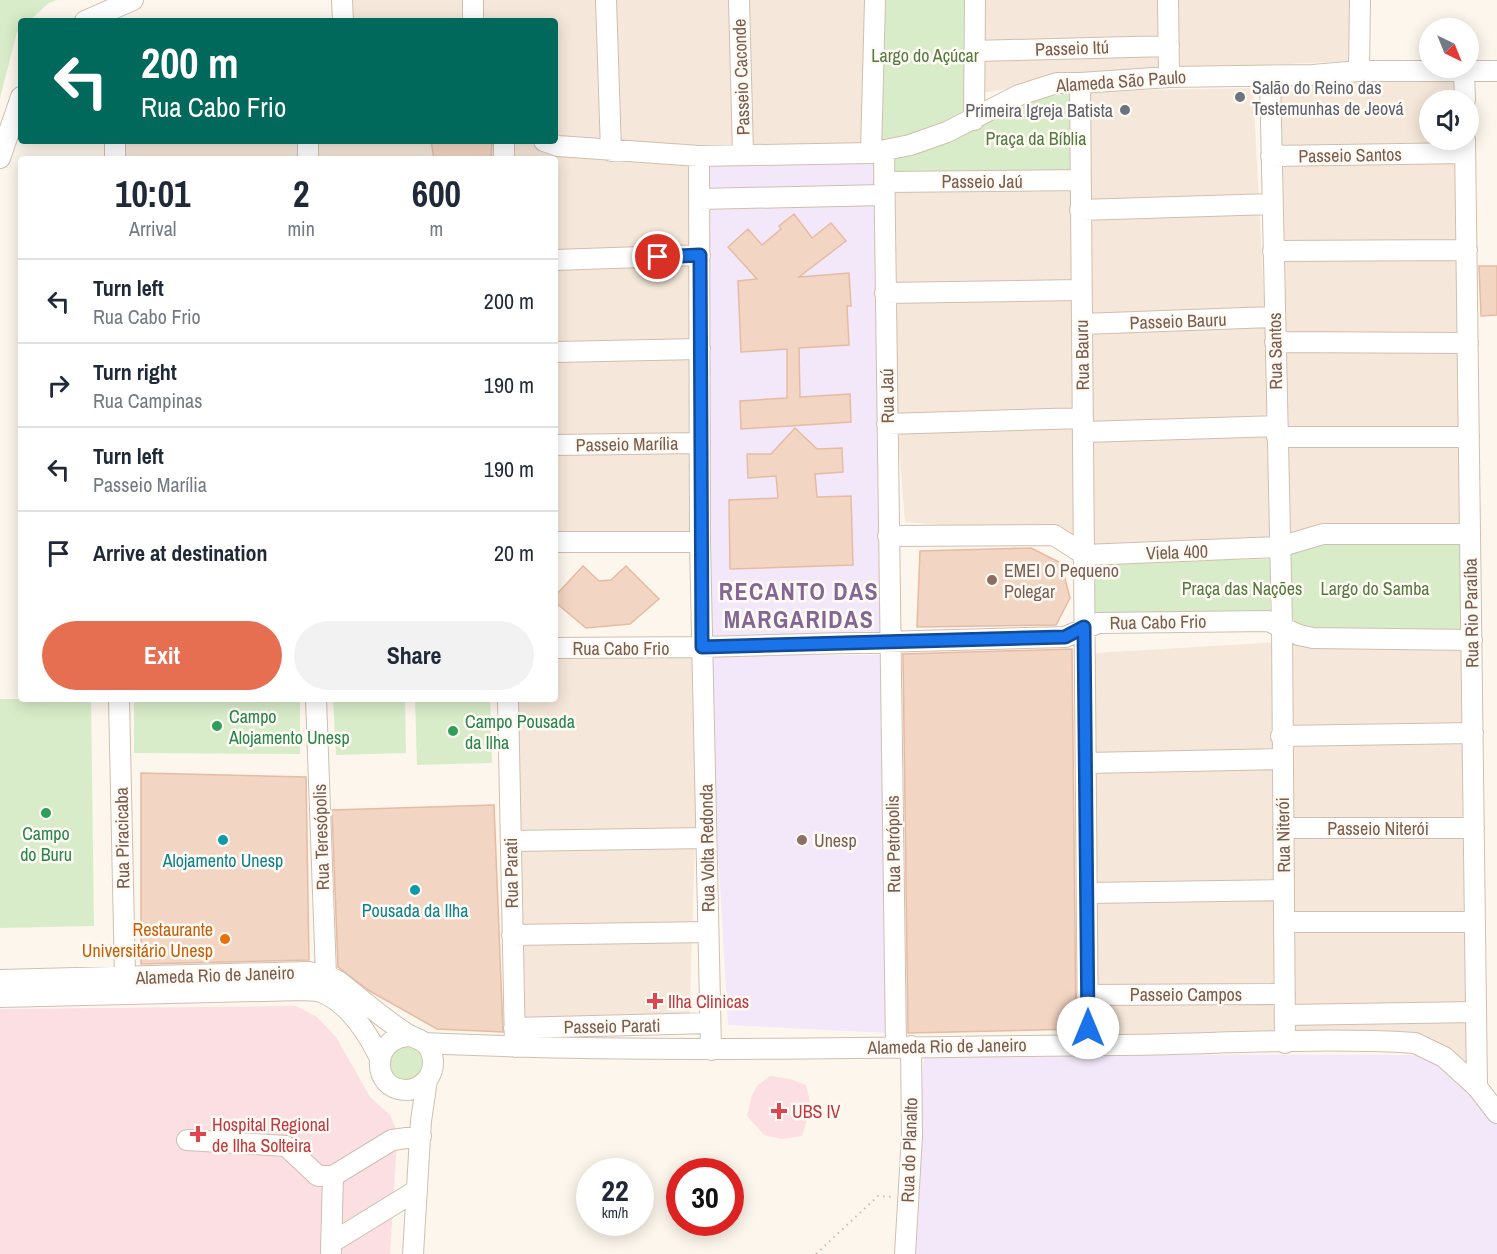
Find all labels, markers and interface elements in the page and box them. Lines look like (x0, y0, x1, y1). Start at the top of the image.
street label: Passeio Caconde (726, 18, 756, 136)
north arrow (1419, 18, 1479, 78)
map controls (1419, 18, 1479, 150)
street label: Passeio Itú (1035, 34, 1109, 62)
text: 200 m (141, 35, 239, 91)
icon: left (42, 42, 120, 120)
park label: Largo do Açúcar (871, 43, 979, 68)
street label: Alameda São Paulo (1054, 64, 1187, 98)
place label: Salão do Reino das Testemunhas de Jeová (1252, 75, 1404, 121)
text: Rua Cabo Frio (141, 89, 286, 125)
marker: Salão do Reino das Testemunhas de Jeová (1233, 90, 1247, 104)
button: sound (1419, 90, 1479, 150)
place label: Primeira Igreja Batista (965, 98, 1113, 123)
marker: Primeira Igreja Batista (1118, 103, 1132, 117)
park label: Praça da Bíblia (986, 126, 1086, 151)
street label: Passeio Santos (1298, 142, 1402, 168)
street label: Passeio Jaú (941, 169, 1023, 194)
text: 10:01 (115, 170, 190, 218)
text: 2 (293, 170, 309, 218)
text: 600 (412, 170, 461, 218)
text: Arrival (129, 215, 176, 242)
text: min (287, 215, 315, 242)
text: m (430, 215, 443, 242)
pin (632, 231, 683, 282)
icon: arrive (641, 240, 674, 273)
text: Turn left (93, 273, 164, 303)
icon: left (42, 285, 75, 318)
text: 200 m (484, 286, 534, 316)
text: Rua Cabo Frio (93, 303, 201, 330)
street label: Passeio Bauru (1129, 307, 1227, 335)
street label: Rua Santos (1262, 312, 1288, 390)
street label: Rua Bauru (1069, 320, 1095, 390)
text: Turn right (93, 357, 177, 387)
street label: Rua Jaú (874, 368, 900, 424)
icon: right (42, 369, 75, 402)
text: 190 m (484, 370, 534, 400)
text: Rua Campinas (93, 387, 202, 414)
street label: Passeio Marília (576, 431, 678, 457)
text: Turn left (93, 441, 164, 471)
icon: left (42, 453, 75, 486)
text: 190 m (484, 454, 534, 484)
text: Passeio Marília (93, 471, 207, 498)
icon: arrive (42, 537, 75, 570)
text: Arrive at destination (93, 538, 267, 568)
text: 20 m (494, 538, 534, 568)
street label: Viela 400 (1146, 538, 1208, 566)
place label: EMEI O Pequeno Polegar (1004, 558, 1119, 604)
street label: Rua Rio Paraíba (1458, 558, 1484, 668)
marker: EMEI O Pequeno Polegar (985, 573, 999, 587)
district label: RECANTO DAS MARGARIDAS (719, 575, 879, 635)
park label: Praça das Nações (1182, 576, 1302, 601)
park label: Largo do Samba (1320, 576, 1430, 601)
street label: Rua Cabo Frio (1109, 609, 1207, 635)
button: Exit (42, 621, 282, 690)
button: Share (294, 621, 534, 690)
street label: Rua Cabo Frio (573, 636, 669, 661)
place label: Campo Alojamento Unesp (228, 704, 350, 750)
place label: Campo Pousada da Ilha (465, 709, 575, 755)
marker: Campo Alojamento Unesp (210, 719, 224, 733)
marker: Campo Pousada da Ilha (446, 724, 460, 738)
street label: Rua Teresópolis (307, 783, 335, 891)
street label: Rua Volta Redonda (693, 784, 721, 912)
street label: Rua Piracicaba (109, 787, 135, 889)
street label: Rua Petrópolis (880, 795, 906, 893)
street label: Rua Niterói (1270, 797, 1296, 873)
marker: Campo do Buru (39, 806, 53, 820)
street label: Passeio Niterói (1327, 816, 1429, 841)
place label: Campo do Buru (20, 821, 72, 867)
place label: Unesp (814, 828, 857, 853)
marker: Alojamento Unesp (216, 833, 230, 847)
marker: Unesp (795, 833, 809, 847)
street label: Rua Parati (498, 838, 524, 908)
place label: Alojamento Unesp (162, 848, 283, 873)
marker: Pousada da Ilha (408, 883, 422, 897)
place label: Pousada da Ilha (362, 898, 468, 923)
place label: Restaurante Universitário Unesp (82, 917, 213, 963)
marker: Restaurante Universitário Unesp (218, 932, 232, 946)
street label: Alameda Rio de Janeiro (134, 960, 295, 990)
street label: Passeio Campos (1130, 982, 1242, 1007)
place label: Ilha Clinicas (668, 989, 749, 1014)
marker: Ilha Clinicas (646, 992, 664, 1010)
position arrow (1056, 996, 1120, 1060)
street label: Passeio Parati (563, 1013, 661, 1039)
street label: Alameda Rio de Janeiro (866, 1032, 1027, 1060)
street label: Rua do Planalto (895, 1097, 923, 1203)
place label: UBS IV (792, 1099, 841, 1124)
marker: UBS IV (770, 1102, 788, 1120)
place label: Hospital Regional de Ilha Solteira (212, 1112, 329, 1158)
marker: Hospital Regional de Ilha Solteira (189, 1125, 207, 1143)
speed limit sign: 30 (666, 1158, 744, 1236)
text: 22 (601, 1170, 629, 1210)
text: km/h (602, 1202, 628, 1223)

